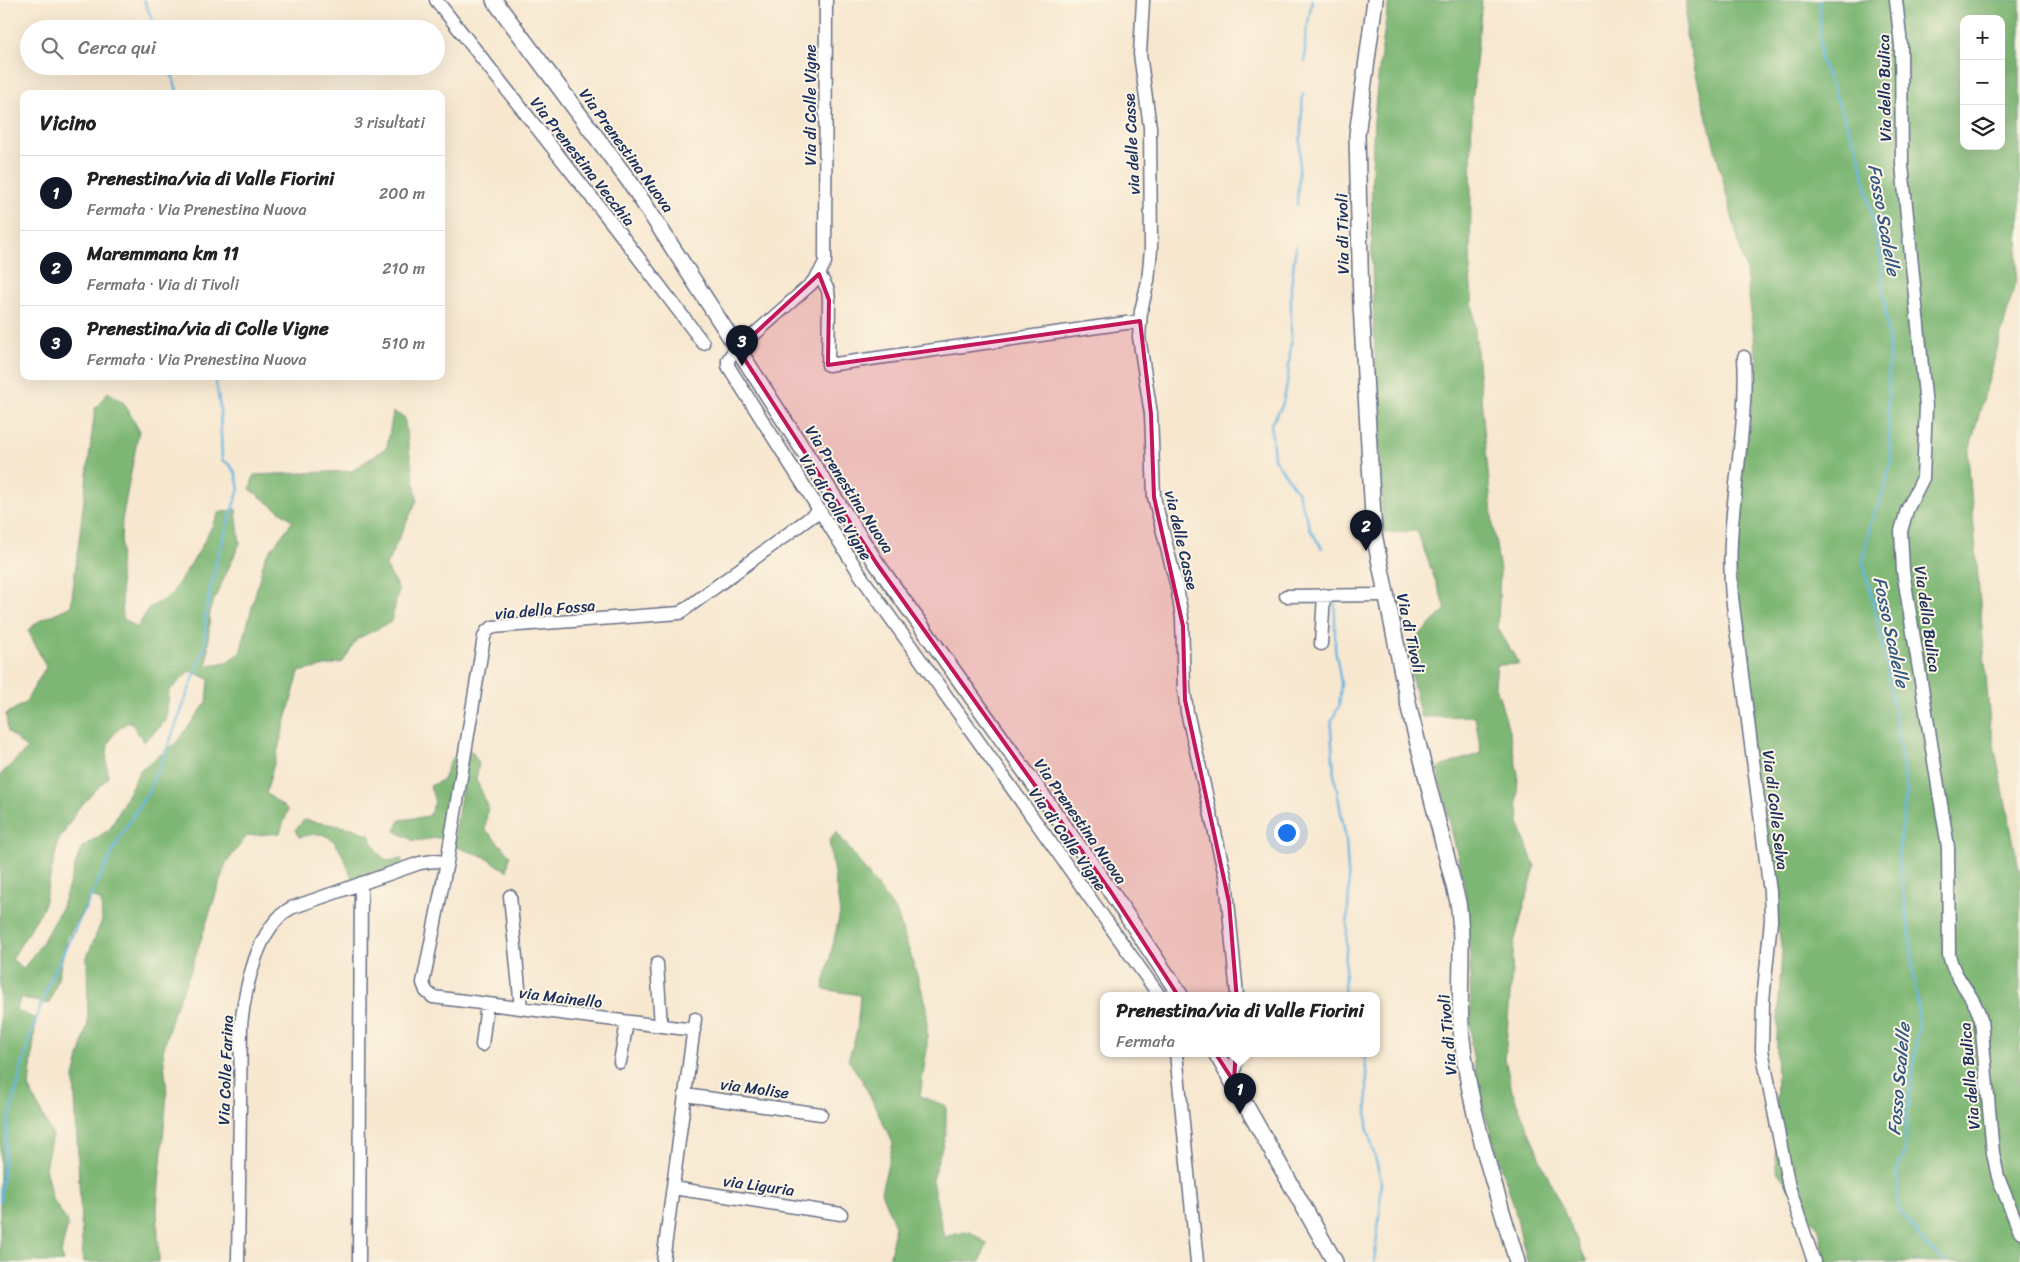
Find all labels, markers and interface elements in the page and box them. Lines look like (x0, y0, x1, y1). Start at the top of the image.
map controls (1960, 15, 2005, 150)
button: + (1960, 15, 2005, 60)
search box (20, 20, 445, 75)
text: Cerca qui (78, 31, 156, 64)
icon: search (38, 34, 66, 62)
street label: Via della Bulica (1869, 34, 1900, 142)
street label: Via di Colle Vigne (796, 44, 825, 166)
button: − (1960, 60, 2005, 105)
street label: Via Prenestina Nuova (571, 82, 682, 219)
street label: Via Prenestina Vecchia (522, 90, 643, 233)
street label: via delle Casse (1114, 92, 1149, 195)
text: Vicino (40, 104, 96, 142)
button: layers (1960, 105, 2005, 150)
text: 3 risultati (354, 108, 425, 137)
text: Prenestina/via di Valle Fiorini (87, 162, 334, 195)
water label: Fosso Scalelle (1858, 162, 1910, 280)
text: 1 (53, 179, 59, 208)
text: 200 m (379, 179, 425, 208)
street label: Via di Tivoli (1327, 193, 1358, 275)
text: Fermata · Via Prenestina Nuova (87, 195, 307, 224)
text: Maremmana km 11 (87, 237, 239, 270)
text: 2 (51, 254, 61, 283)
text: 210 m (382, 254, 425, 283)
text: Fermata · Via di Tivoli (87, 270, 239, 299)
text: Prenestina/via di Colle Vigne (87, 312, 329, 345)
pin: 3 (726, 325, 758, 366)
text: 3 (52, 329, 60, 358)
text: 510 m (382, 329, 425, 358)
text: Fermata · Via Prenestina Nuova (87, 345, 307, 374)
street label: Via Prenestina Nuova (797, 419, 902, 560)
street label: Via di Colle Vigne (791, 448, 880, 567)
street label: via delle Casse (1156, 487, 1207, 593)
pin: 2 (1350, 510, 1382, 551)
street label: Via della Bulica (1906, 564, 1949, 674)
water label: Fosso Scalelle (1864, 574, 1919, 692)
street label: Via di Tivoli (1388, 590, 1433, 676)
street label: via della Fossa (494, 591, 596, 628)
street label: Via di Colle Selva (1754, 748, 1797, 872)
street label: Via Prenestina Nuova (1026, 752, 1135, 891)
street label: Via di Colle Vigne (1021, 781, 1114, 897)
your location (1274, 820, 1300, 846)
street label: via Mainello (518, 978, 604, 1017)
popup (1100, 992, 1380, 1057)
street label: Via di Tivoli (1429, 993, 1465, 1077)
text: Prenestina/via di Valle Fiorini (1116, 994, 1364, 1027)
street label: Via Colle Farina (209, 1015, 242, 1125)
water label: Fosso Scalelle (1878, 1020, 1920, 1136)
street label: Via della Bulica (1950, 1021, 1989, 1131)
text: Fermata (1116, 1027, 1175, 1056)
street label: via Molise (719, 1069, 791, 1108)
pin: 1 (1224, 1073, 1256, 1114)
street label: via Liguria (721, 1166, 796, 1205)

